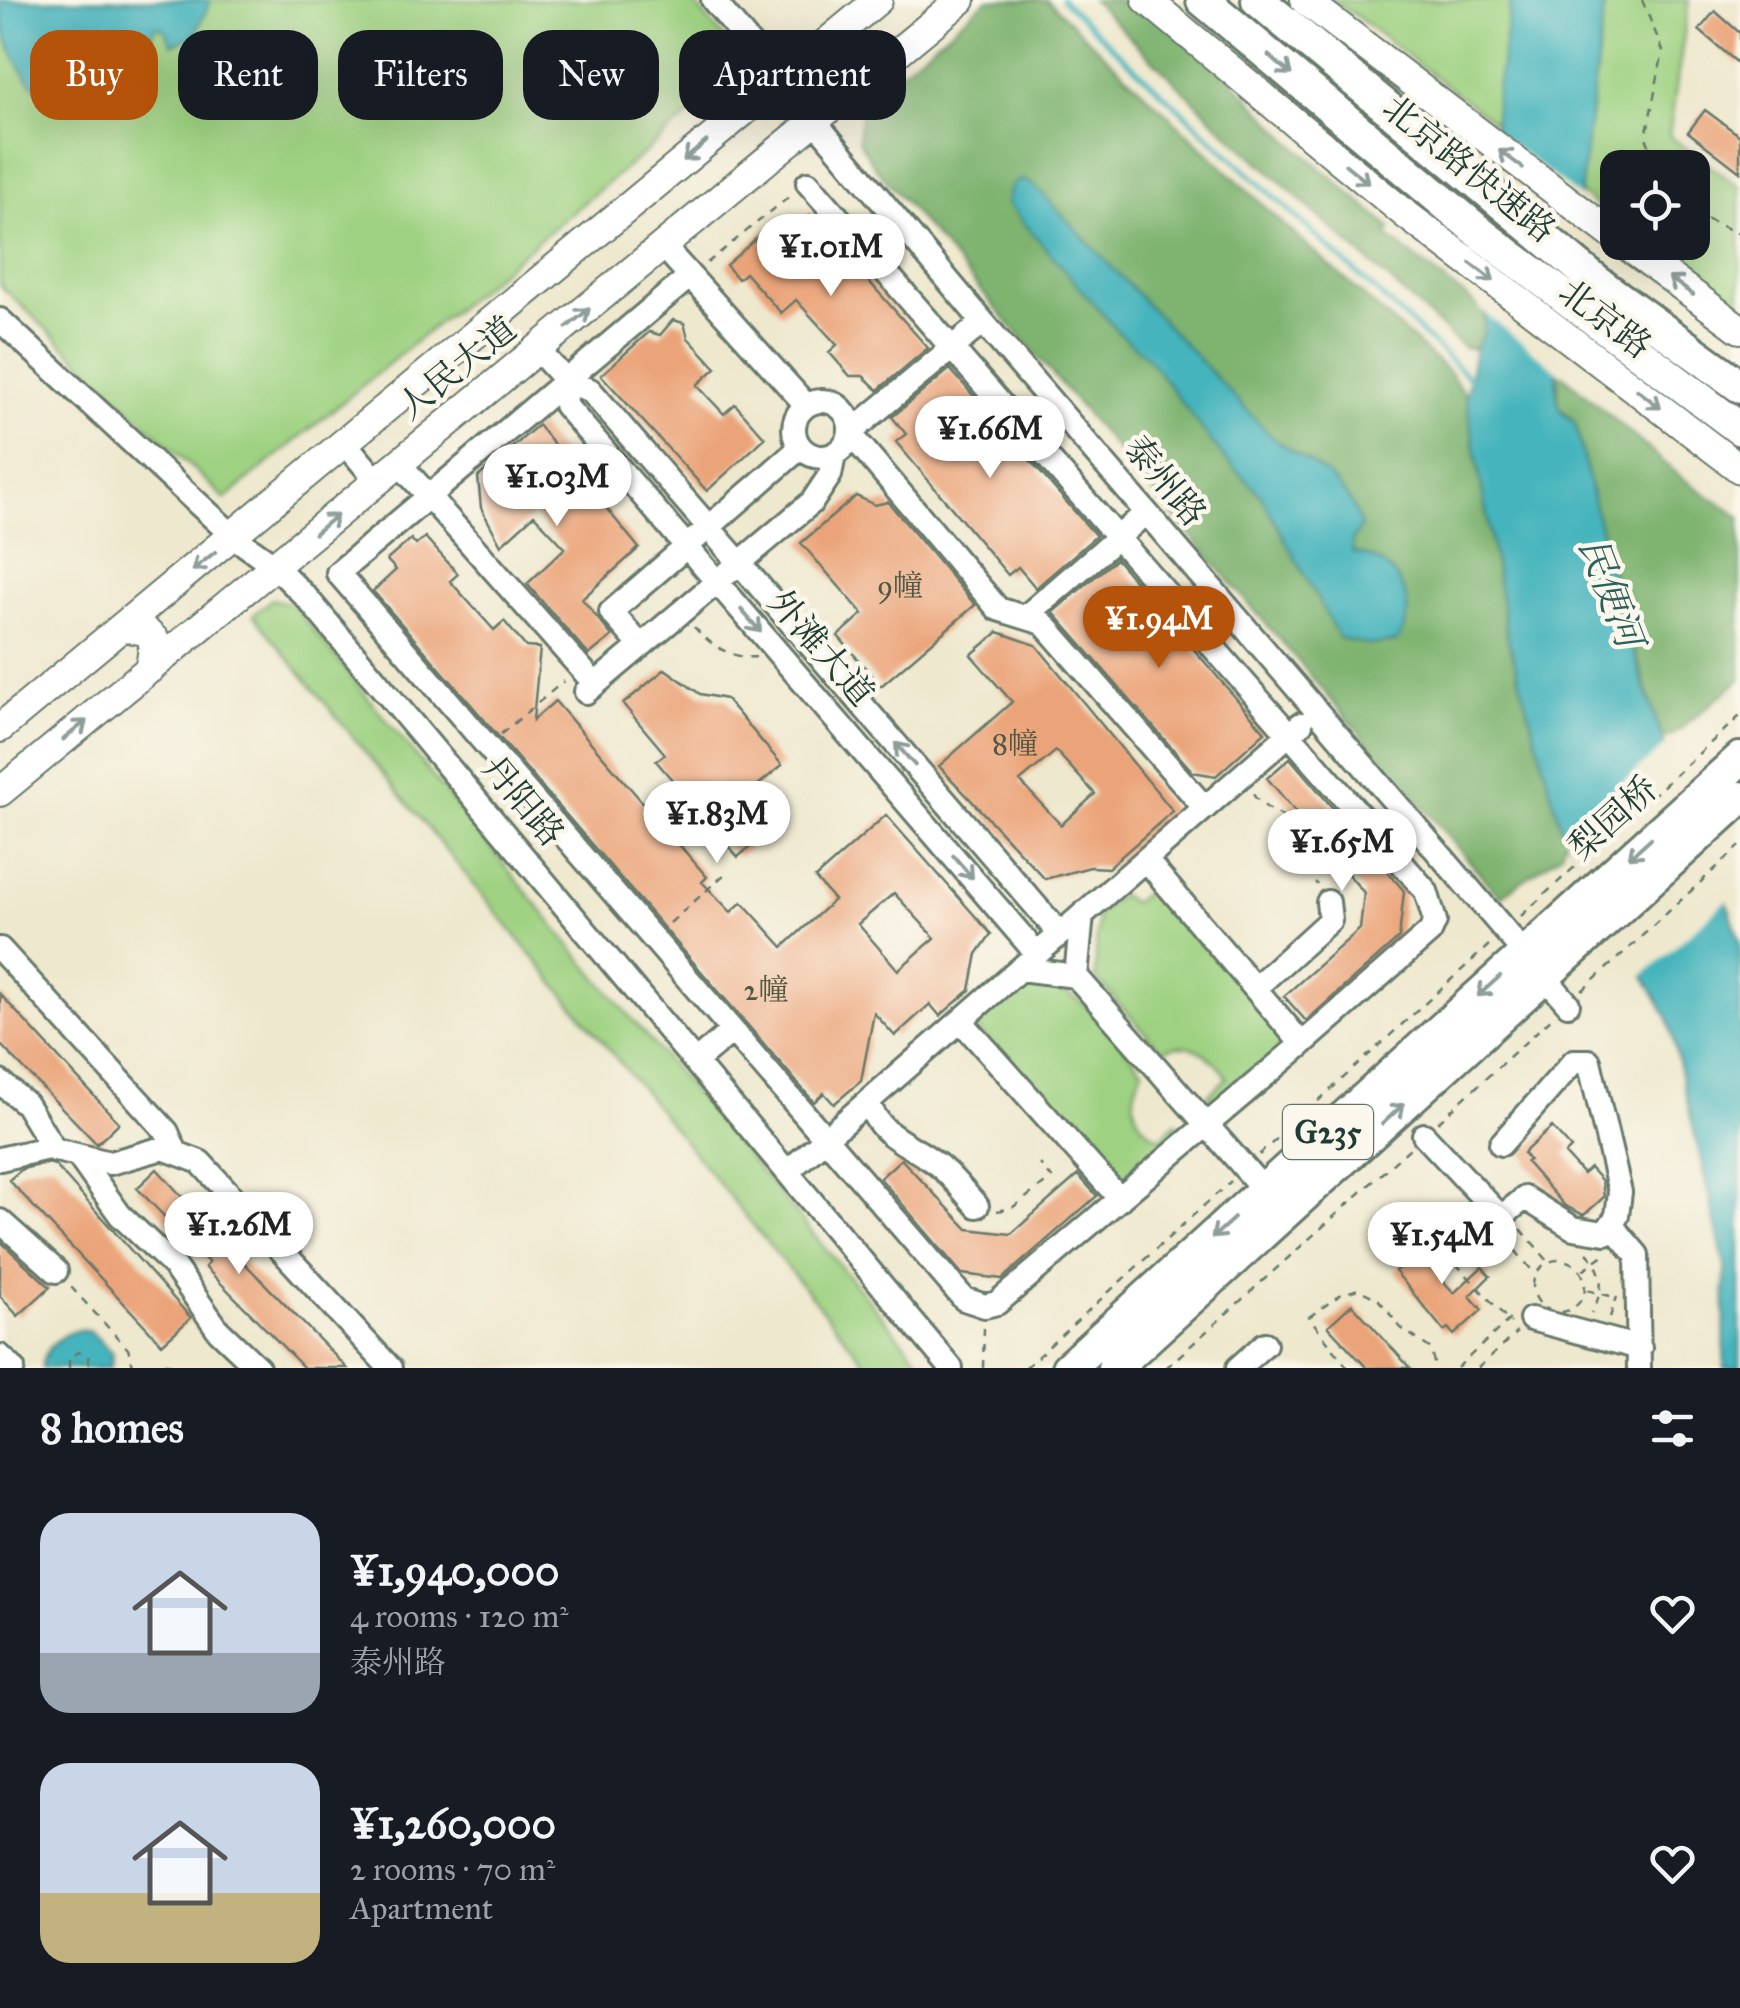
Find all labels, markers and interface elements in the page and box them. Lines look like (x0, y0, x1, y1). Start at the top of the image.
chip: Buy (30, 30, 158, 120)
chip: Rent (178, 30, 318, 120)
chip: Filters (338, 30, 503, 120)
chip: New (523, 30, 659, 120)
chip: Apartment (679, 30, 906, 120)
one-way arrow (1267, 54, 1293, 76)
street label: 北京路快速路 (1374, 86, 1564, 252)
one-way arrow (683, 140, 709, 162)
one-way arrow (1498, 149, 1525, 170)
map controls (1600, 150, 1710, 260)
button: locate (1600, 150, 1710, 260)
one-way arrow (1343, 162, 1369, 184)
pin: ¥1.01M (750, 214, 912, 299)
text: ¥1.01M (779, 227, 883, 266)
one-way arrow (1468, 261, 1495, 282)
street label: 北京路 (1550, 270, 1660, 368)
one-way arrow (1668, 275, 1695, 296)
street label: 人民大道 (389, 307, 525, 429)
one-way arrow (564, 307, 590, 329)
one-way arrow (1635, 389, 1662, 410)
pin: ¥1.66M (909, 396, 1071, 481)
text: ¥1.66M (937, 409, 1043, 448)
street label: 泰州路 (1115, 427, 1215, 535)
pin: ¥1.03M (476, 444, 638, 529)
text: ¥1.03M (505, 457, 609, 496)
one-way arrow (313, 513, 339, 535)
water label: 民便河 (1569, 531, 1655, 659)
one-way arrow (191, 550, 218, 572)
house number: 9幢 (877, 568, 923, 605)
street label: 外滩大道 (759, 581, 883, 715)
pin: ¥1.94M (1078, 586, 1240, 671)
text: ¥1.94M (1105, 599, 1213, 638)
one-way arrow (739, 608, 762, 633)
one-way arrow (62, 719, 88, 741)
house number: 8幢 (992, 726, 1038, 762)
one-way arrow (895, 742, 917, 768)
street label: 丹阳路 (473, 747, 573, 855)
street label: 梨园桥 (1560, 767, 1666, 869)
pin: ¥1.83M (636, 781, 798, 866)
text: ¥1.83M (665, 794, 769, 833)
pin: ¥1.65M (1261, 809, 1423, 894)
text: ¥1.65M (1290, 822, 1394, 861)
one-way arrow (1628, 836, 1653, 859)
one-way arrow (951, 854, 973, 880)
house number: 2幢 (744, 972, 788, 1008)
one-way arrow (1477, 974, 1502, 997)
one-way arrow (1380, 1103, 1405, 1126)
road number: G235 (1283, 1105, 1373, 1159)
pin: ¥1.26M (158, 1192, 320, 1277)
pin: ¥1.54M (1361, 1202, 1523, 1287)
text: ¥1.26M (186, 1205, 292, 1244)
text: ¥1.54M (1390, 1215, 1494, 1254)
one-way arrow (1211, 1216, 1236, 1239)
icon: filters (1645, 1401, 1700, 1456)
text: 8 homes (40, 1402, 184, 1454)
text: ¥1,940,000 (350, 1545, 559, 1597)
icon: home (120, 1553, 240, 1673)
icon: heart (1645, 1586, 1700, 1641)
text: 4 rooms · 120 m² (350, 1597, 569, 1636)
text: 泰州路 (350, 1643, 446, 1682)
text: ¥1,260,000 (350, 1798, 556, 1850)
icon: home (120, 1803, 240, 1923)
icon: heart (1645, 1836, 1700, 1891)
text: 2 rooms · 70 m² (350, 1850, 555, 1889)
text: Apartment (350, 1889, 493, 1928)

